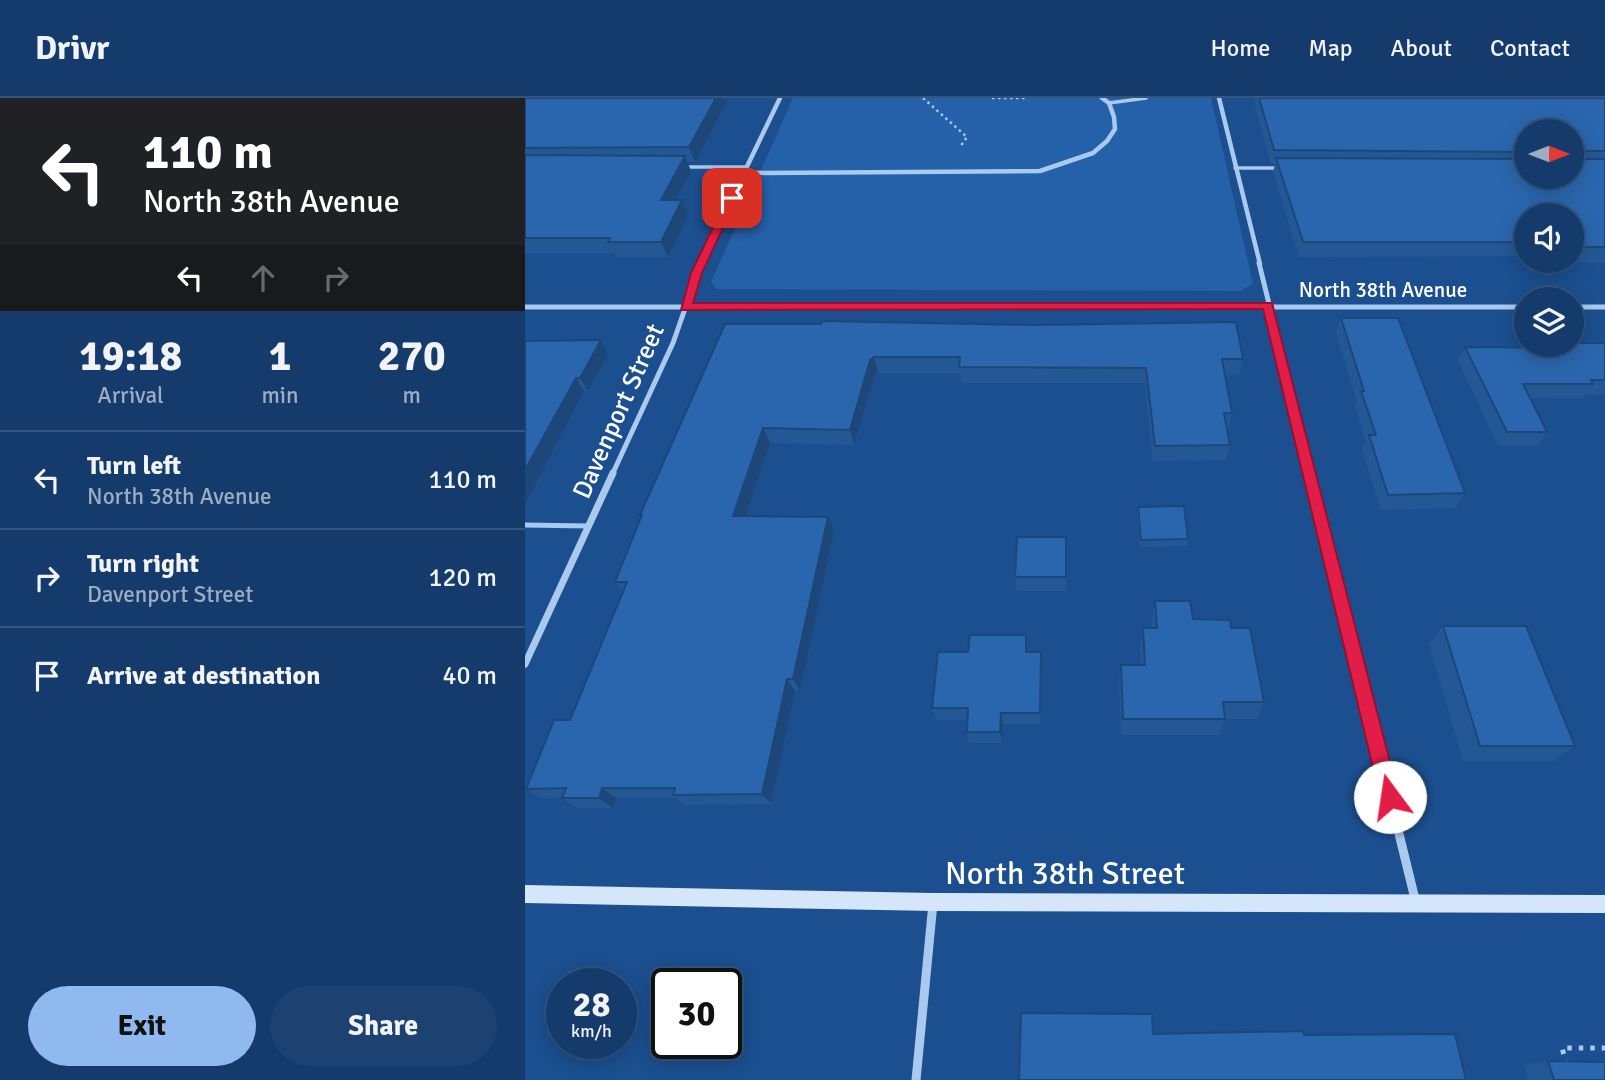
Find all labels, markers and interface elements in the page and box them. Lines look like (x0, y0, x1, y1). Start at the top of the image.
text: Drivr (35, 28, 109, 69)
text: Home (1210, 33, 1270, 63)
text: Map (1308, 33, 1353, 63)
text: About (1391, 33, 1452, 63)
text: Contact (1490, 33, 1570, 63)
north arrow (1514, 119, 1584, 189)
map controls (1514, 119, 1584, 357)
text: 110 m (143, 122, 273, 182)
icon: left (28, 126, 119, 217)
pin (702, 168, 762, 228)
icon: arrive (713, 179, 751, 217)
text: North 38th Avenue (143, 182, 400, 221)
button: sound (1514, 203, 1584, 273)
icon: left (171, 259, 209, 297)
icon: ahead (244, 259, 282, 297)
icon: right (317, 259, 355, 297)
street label: North 38th Avenue (1299, 277, 1467, 303)
button: layers (1514, 287, 1584, 357)
street label: Davenport Street (566, 319, 672, 504)
text: 19:18 (79, 331, 182, 382)
text: 1 (269, 331, 291, 382)
text: 270 (378, 331, 446, 382)
text: Arrival (98, 381, 164, 410)
text: min (261, 381, 299, 410)
text: m (403, 381, 421, 410)
text: Turn left (87, 450, 181, 482)
icon: left (28, 461, 66, 499)
text: 110 m (428, 464, 497, 496)
text: North 38th Avenue (87, 482, 272, 511)
text: Turn right (87, 548, 199, 580)
icon: right (28, 559, 66, 597)
text: 120 m (428, 562, 497, 594)
text: Davenport Street (87, 580, 253, 609)
icon: arrive (28, 657, 66, 695)
text: Arrive at destination (87, 660, 320, 692)
text: 40 m (442, 660, 497, 692)
position arrow (1353, 760, 1427, 834)
street label: North 38th Street (945, 854, 1185, 893)
speed limit sign: 30 (651, 968, 742, 1059)
text: 28 (573, 983, 610, 1026)
button: Exit (28, 986, 256, 1066)
button: Share (270, 986, 497, 1066)
text: km/h (571, 1020, 612, 1042)

